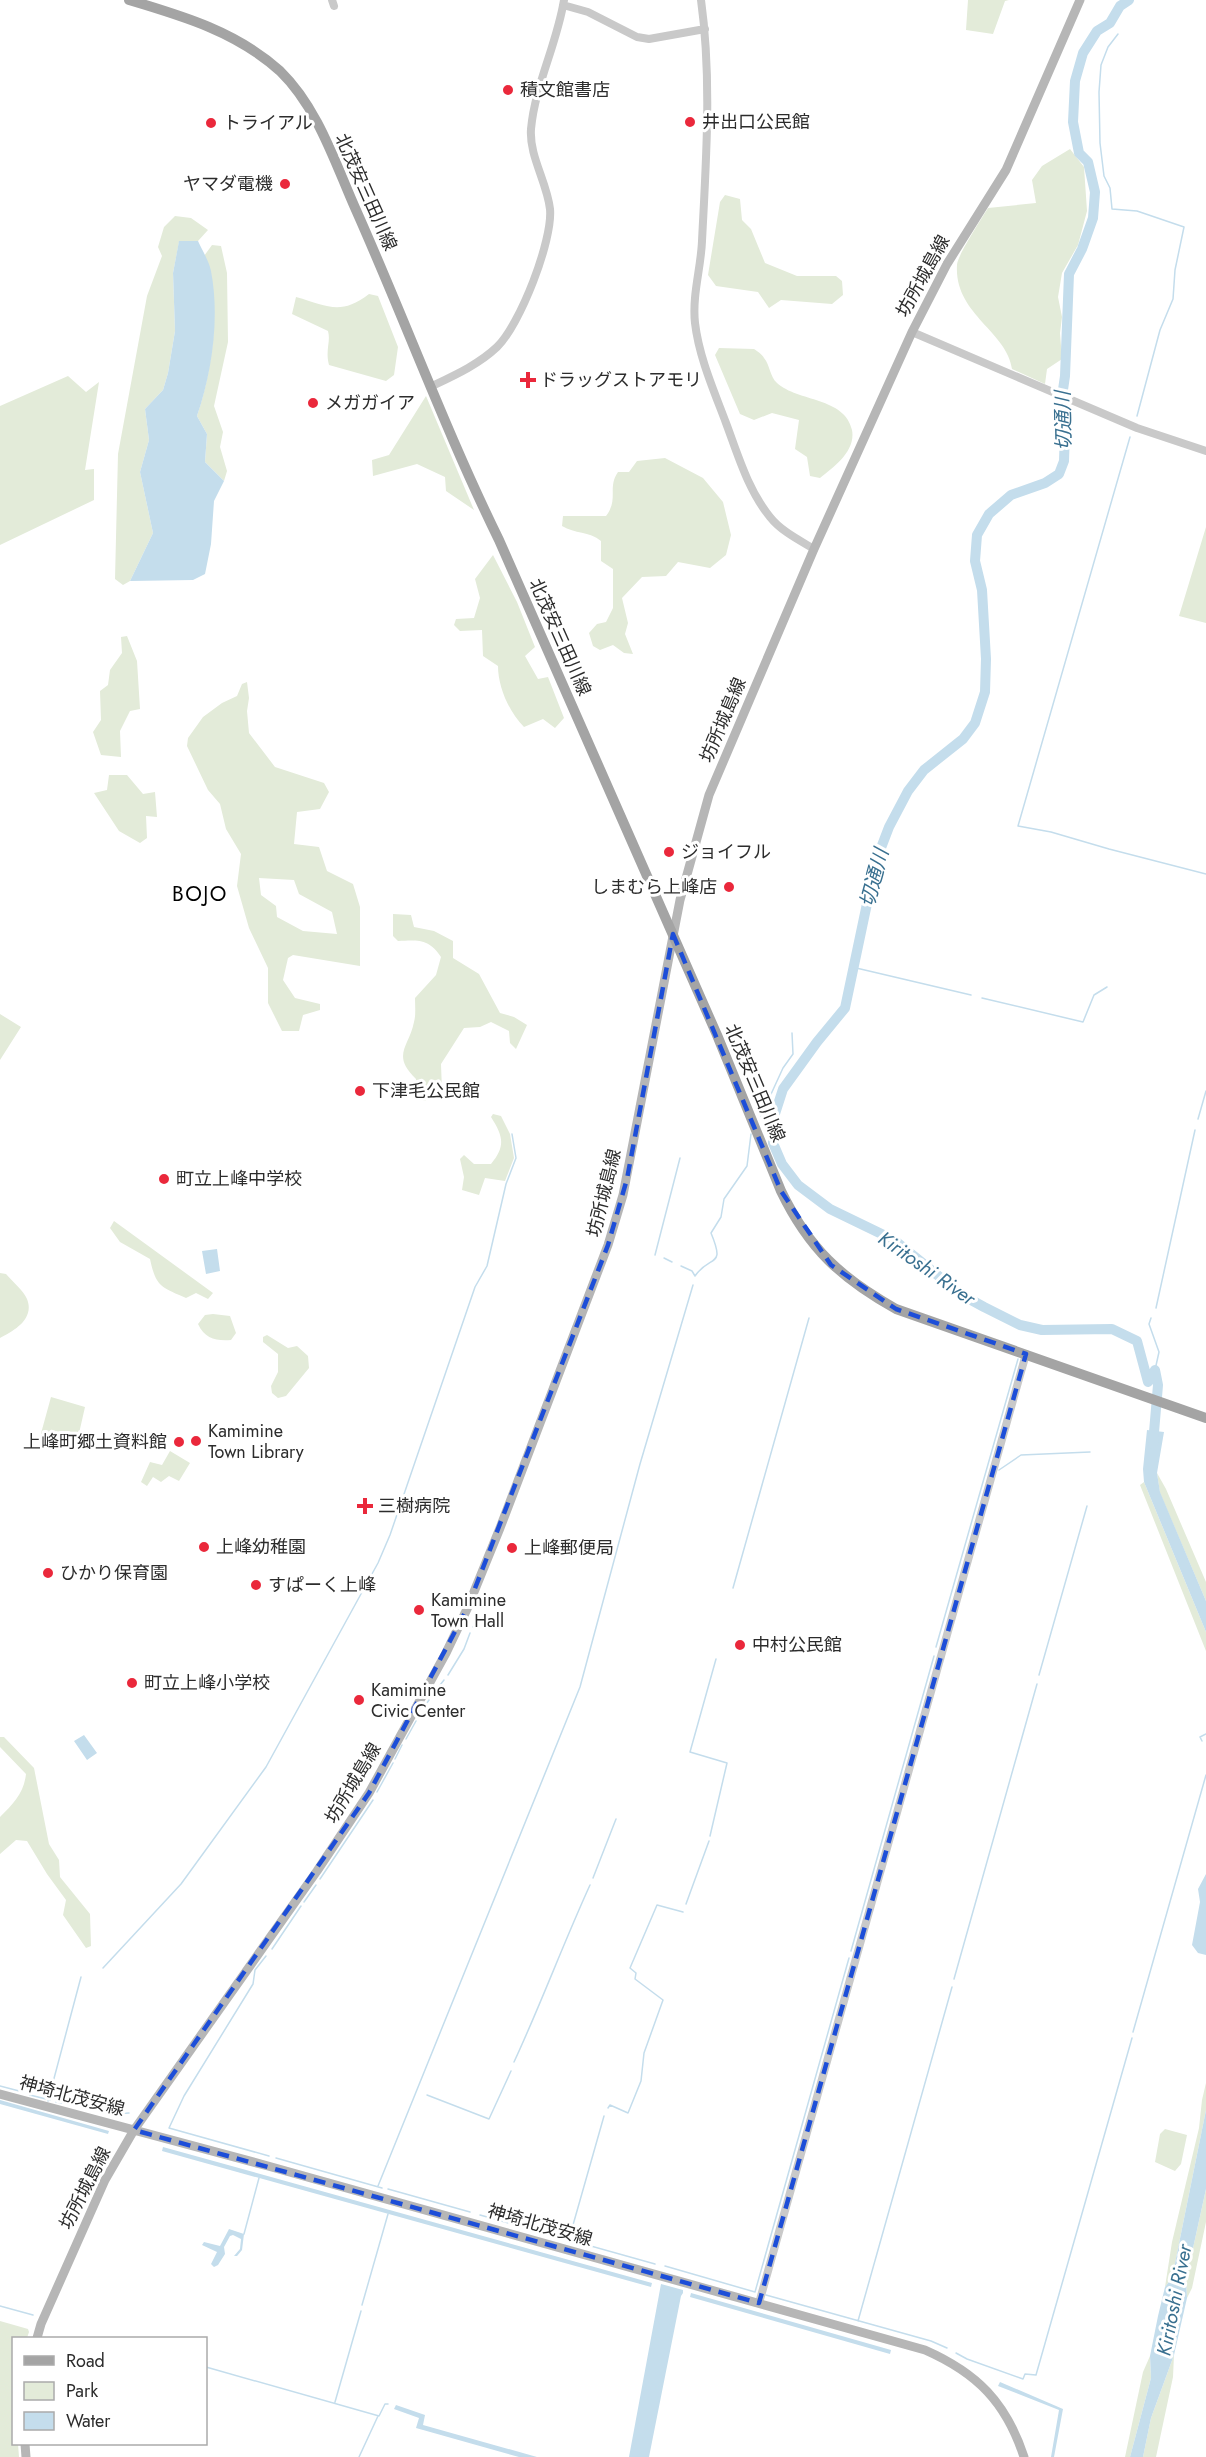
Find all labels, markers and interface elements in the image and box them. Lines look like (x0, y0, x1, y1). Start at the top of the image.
place label: 積文館書店 (520, 77, 610, 103)
marker: 積文館書店 (501, 83, 515, 97)
place label: 井出口公民館 (702, 109, 810, 135)
place label: トライアル (223, 110, 313, 136)
marker: 井出口公民館 (683, 115, 697, 129)
marker: トライアル (204, 116, 218, 130)
street label: 北茂安三田川線 (328, 129, 404, 255)
place label: ヤマダ電機 (183, 171, 273, 197)
marker: ヤマダ電機 (278, 177, 292, 191)
street label: 坊所城島線 (890, 230, 956, 322)
place label: ドラッグストアモリ (540, 367, 702, 393)
marker: ドラッグストアモリ (521, 373, 535, 387)
water label: 切通川 (1048, 389, 1079, 451)
place label: メガガイア (325, 390, 415, 416)
marker: メガガイア (306, 396, 320, 410)
street label: 北茂安三田川線 (522, 574, 598, 700)
street label: 坊所城島線 (693, 673, 753, 767)
place label: ジョイフル (681, 839, 771, 865)
water label: 切通川 (853, 843, 897, 911)
marker: ジョイフル (662, 845, 676, 859)
place label: しまむら上峰店 (591, 874, 717, 900)
district label: BOJO (172, 879, 228, 909)
marker: しまむら上峰店 (722, 880, 736, 894)
street label: 北茂安三田川線 (718, 1020, 792, 1146)
place label: 下津毛公民館 (372, 1078, 480, 1104)
marker: 下津毛公民館 (353, 1084, 367, 1098)
street label: 坊所城島線 (580, 1146, 628, 1240)
place label: 町立上峰中学校 (176, 1166, 302, 1192)
marker: 町立上峰中学校 (157, 1172, 171, 1186)
water label: Kiritoshi River (872, 1224, 982, 1313)
place label: Kamimine Town Library (208, 1418, 304, 1465)
place label: 上峰町郷土資料館 (23, 1429, 167, 1455)
marker: Kamimine Town Library (189, 1434, 203, 1448)
marker: 上峰町郷土資料館 (172, 1435, 186, 1449)
place label: 三樹病院 (378, 1493, 450, 1519)
marker: 三樹病院 (356, 1497, 374, 1515)
place label: 上峰幼稚園 (216, 1534, 306, 1560)
place label: 上峰郵便局 (524, 1535, 614, 1561)
marker: 上峰幼稚園 (197, 1540, 211, 1554)
marker: 上峰郵便局 (505, 1541, 519, 1555)
place label: ひかり保育園 (60, 1560, 168, 1586)
marker: ひかり保育園 (41, 1566, 55, 1580)
place label: すぱーく上峰 (268, 1572, 376, 1598)
marker: すぱーく上峰 (249, 1578, 263, 1592)
place label: Kamimine Town Hall (431, 1587, 506, 1634)
marker: Kamimine Town Hall (412, 1603, 426, 1617)
place label: 中村公民館 (752, 1632, 842, 1658)
marker: 中村公民館 (733, 1638, 747, 1652)
place label: 町立上峰小学校 (144, 1670, 270, 1696)
marker: 町立上峰小学校 (125, 1676, 139, 1690)
place label: Kamimine Civic Center (371, 1677, 466, 1724)
marker: Kamimine Civic Center (352, 1693, 366, 1707)
street label: 坊所城島線 (319, 1738, 387, 1828)
street label: 神埼北茂安線 (16, 2069, 128, 2123)
street label: 坊所城島線 (53, 2142, 117, 2234)
street label: 神埼北茂安線 (485, 2198, 595, 2252)
water label: Kiritoshi River (1149, 2241, 1200, 2358)
legend (12, 2337, 207, 2445)
text: Road (66, 2348, 105, 2374)
text: Park (66, 2378, 98, 2404)
text: Water (66, 2408, 111, 2434)

